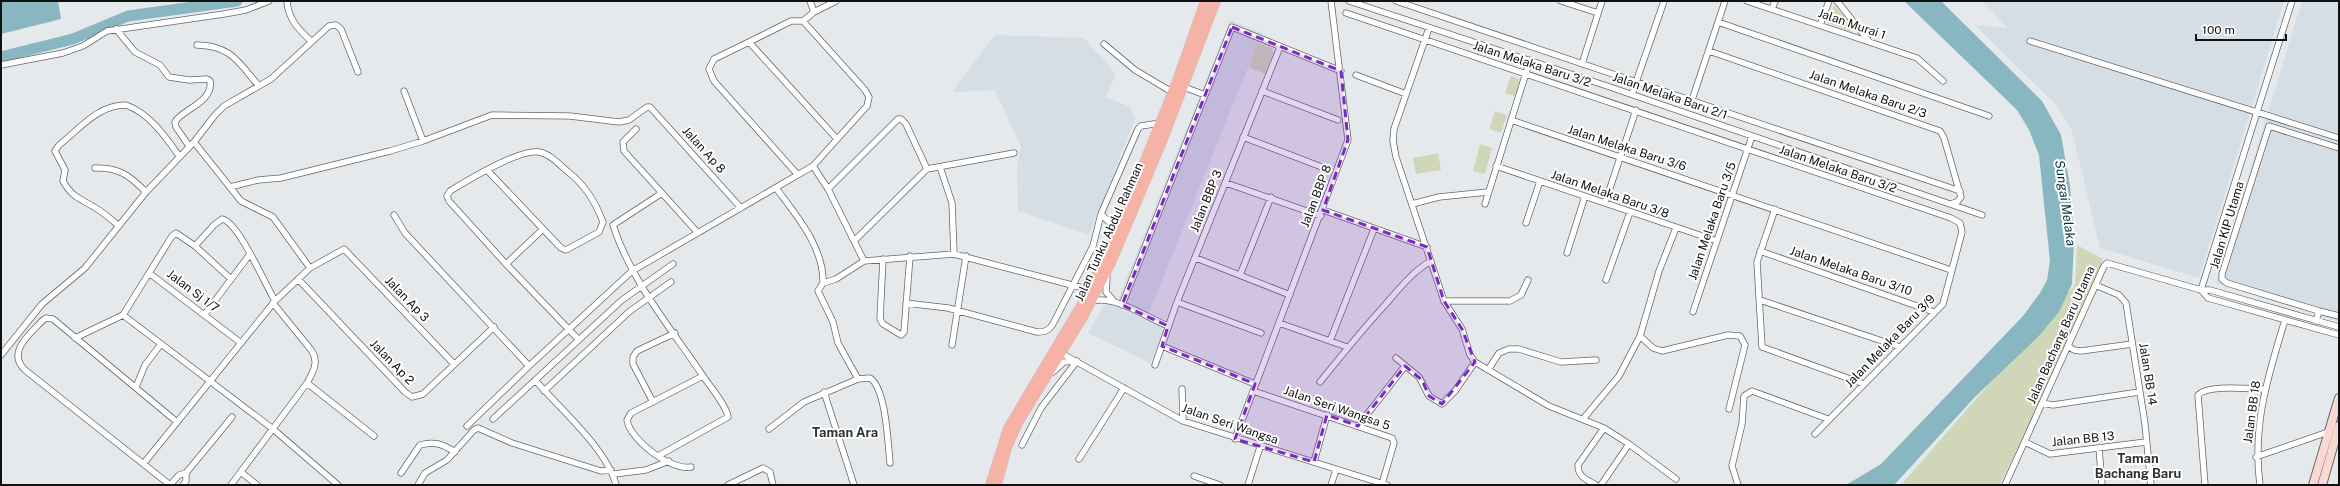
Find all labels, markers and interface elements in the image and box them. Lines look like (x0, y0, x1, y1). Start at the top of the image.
street label: Jalan Murai 1 (1816, 6, 1888, 42)
scale bar (2196, 16, 2286, 42)
text: 100 m (2202, 23, 2235, 37)
street label: Jalan Melaka Baru 3/2 (1471, 38, 1593, 90)
street label: Jalan Melaka Baru 2/3 (1807, 67, 1929, 121)
street label: Jalan Melaka Baru 2/1 (1611, 70, 1729, 122)
street label: Jalan Melaka Baru 3/6 (1566, 122, 1688, 174)
street label: Jalan Ap 8 (680, 124, 729, 176)
street label: Jalan Melaka Baru 3/2 (1777, 142, 1899, 196)
water label: Sungai Melaka (2052, 159, 2079, 247)
street label: Jalan Tunku Abdul Rahman (1072, 160, 1146, 303)
street label: Jalan Melaka Baru 3/5 (1685, 160, 1739, 282)
street label: Jalan BBP 8 (1298, 163, 1334, 229)
street label: Jalan Melaka Baru 3/8 (1549, 167, 1671, 221)
street label: Jalan BBP 3 (1187, 168, 1225, 234)
street label: Jalan KIP Utama (2207, 180, 2247, 270)
street label: Jalan Melaka Baru 3/10 (1788, 243, 1914, 299)
street label: Jalan Bachang Baru Utama (2024, 264, 2098, 406)
street label: Jalan Sj 1/7 (164, 267, 222, 315)
street label: Jalan Ap 3 (382, 273, 432, 325)
street label: Jalan Melaka Baru 3/9 (1842, 292, 1938, 390)
street label: Jalan Ap 2 (367, 337, 417, 387)
street label: Jalan BB 14 (2136, 342, 2160, 407)
street label: Jalan BB 18 (2241, 380, 2263, 444)
street label: Jalan Seri Wangsa 5 (1282, 383, 1392, 433)
street label: Jalan Seri Wangsa (1180, 401, 1280, 447)
district label: Taman Ara (812, 425, 878, 440)
street label: Jalan BB 13 (2051, 429, 2115, 449)
district label: Taman Bachang Baru (2095, 451, 2181, 481)

